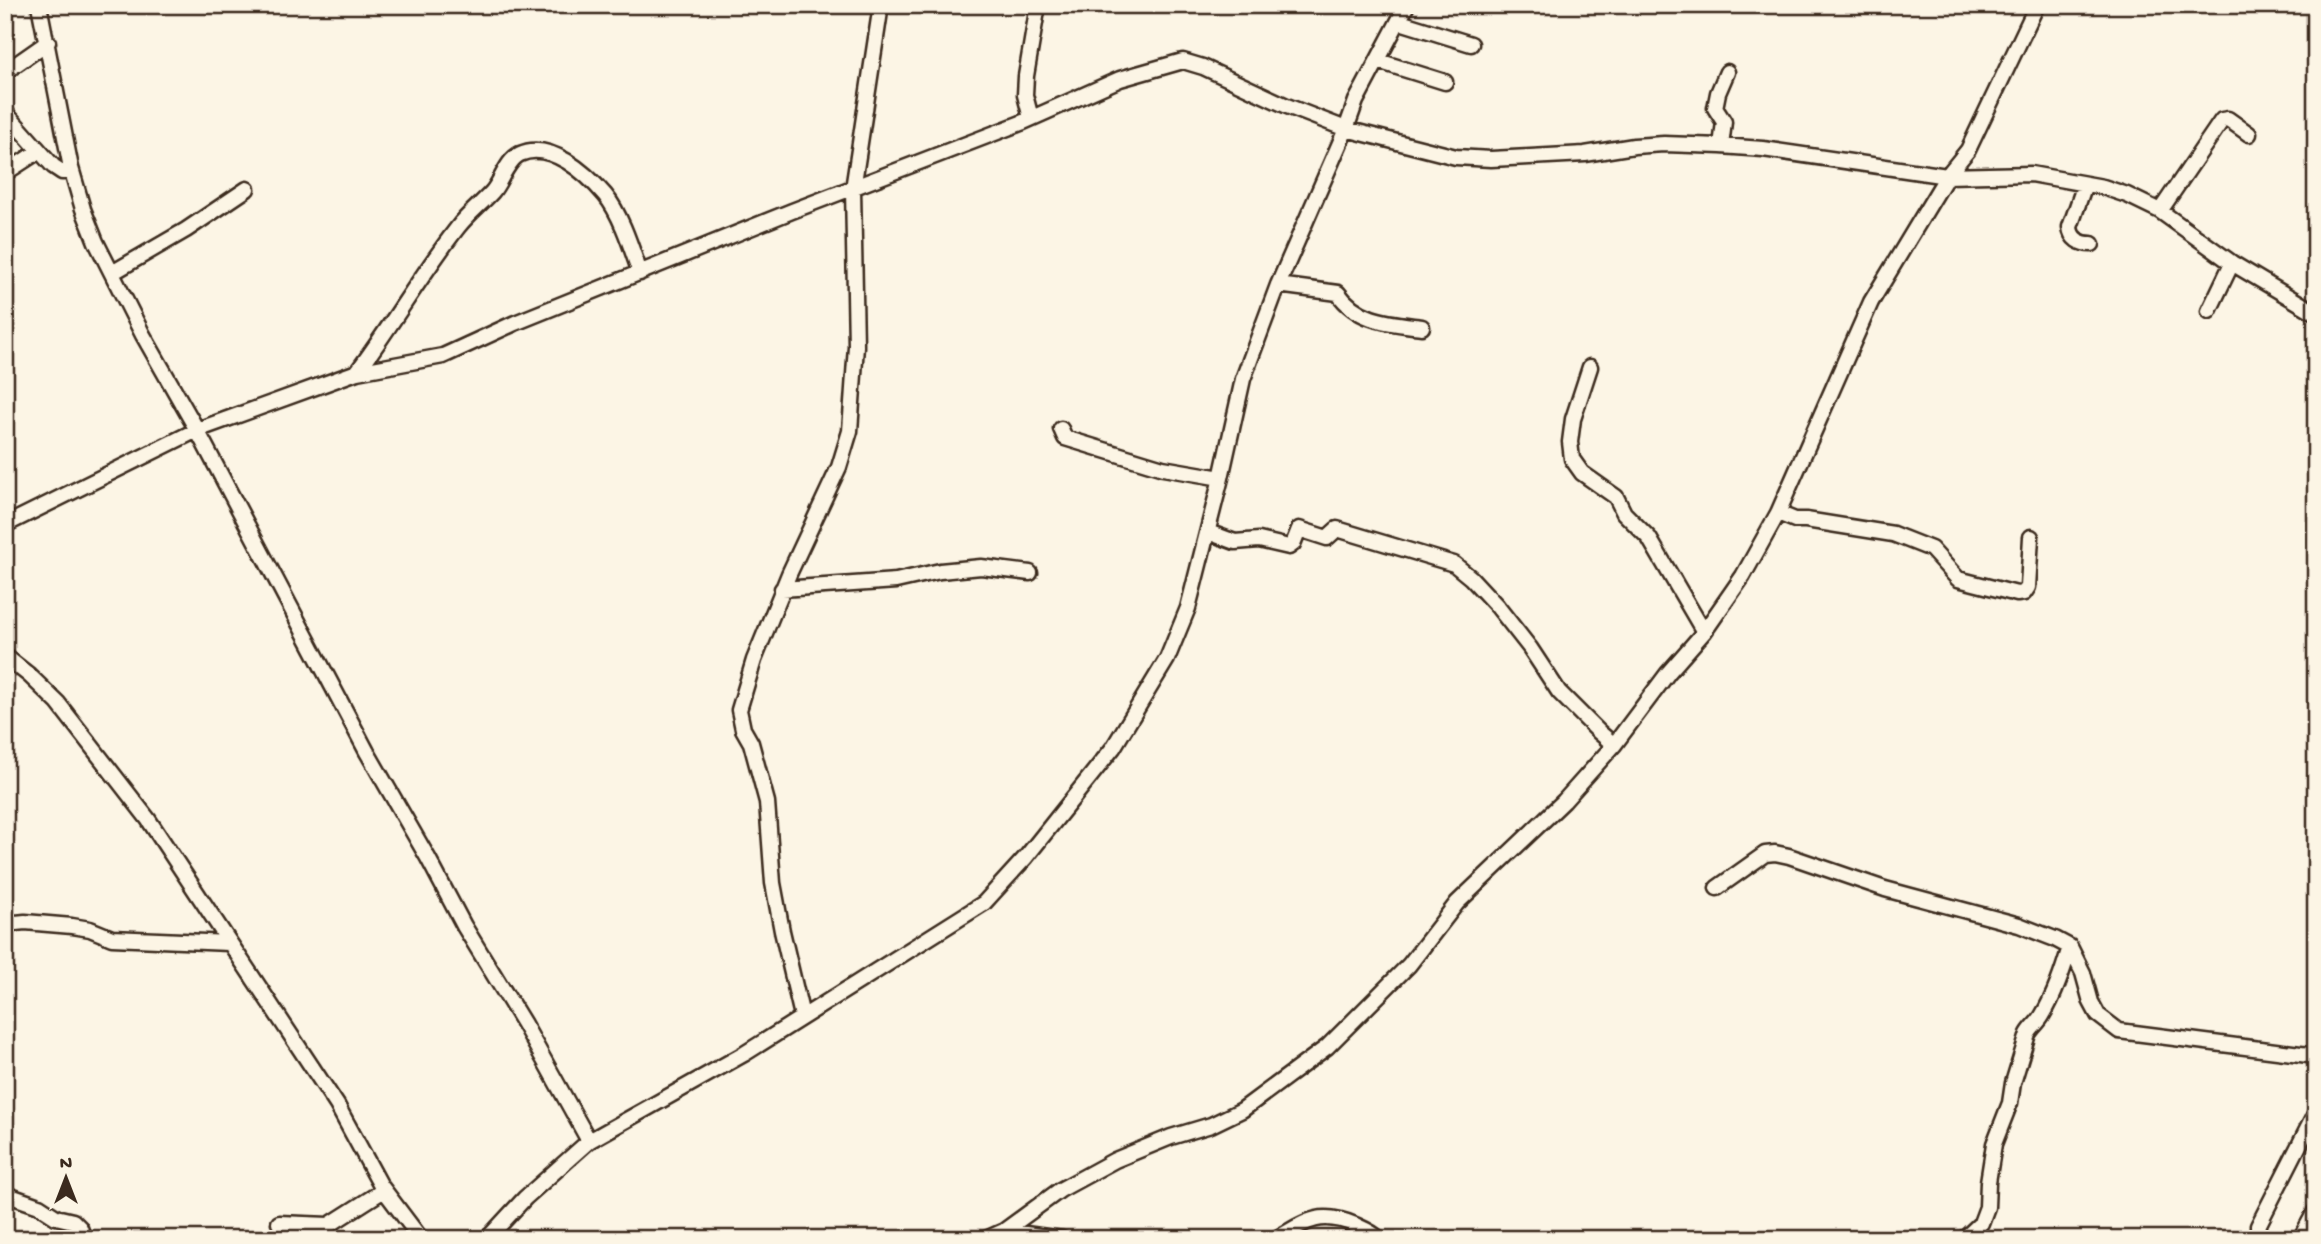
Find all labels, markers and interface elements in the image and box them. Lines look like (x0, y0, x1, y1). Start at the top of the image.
north arrow (32, 1142, 102, 1212)
text: N (60, 1153, 72, 1176)

